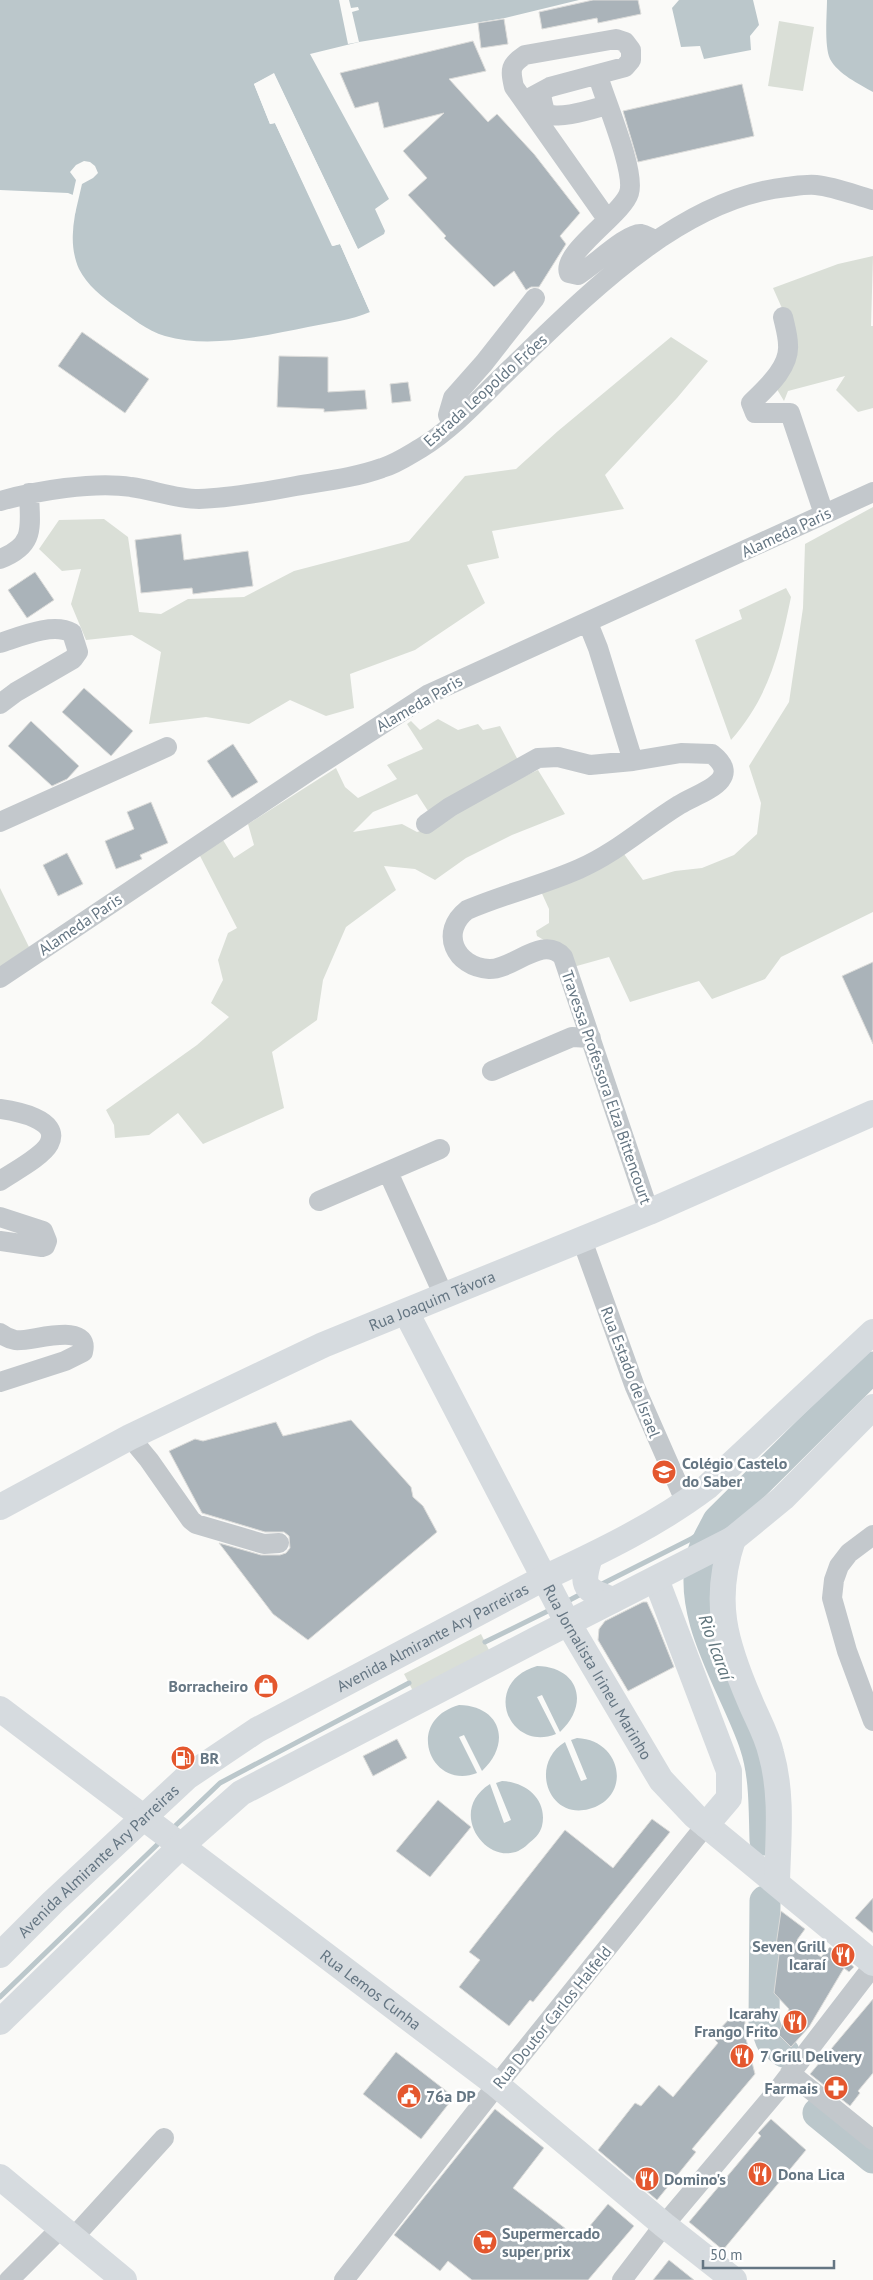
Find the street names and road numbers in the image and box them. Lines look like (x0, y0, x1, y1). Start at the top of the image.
street label: Estrada Leopoldo Fróes (419, 329, 551, 451)
street label: Alameda Paris (738, 502, 834, 561)
street label: Alameda Paris (372, 670, 466, 736)
street label: Alameda Paris (34, 889, 126, 959)
street label: Travessa Professora Elza Bittencourt (557, 967, 657, 1207)
street label: Rua Joaquim Távora (366, 1266, 498, 1335)
street label: Rua Estado de Israel (597, 1304, 665, 1441)
street label: Avenida Almirante Ary Parreiras (333, 1578, 532, 1696)
street label: Rua Jornalista Irineu Marinho (539, 1581, 657, 1763)
street label: Avenida Almirante Ary Parreiras (13, 1780, 183, 1942)
street label: Rua Doutor Carlos Halfeld (488, 1942, 616, 2092)
street label: Rua Lemos Cunha (316, 1945, 425, 2034)

